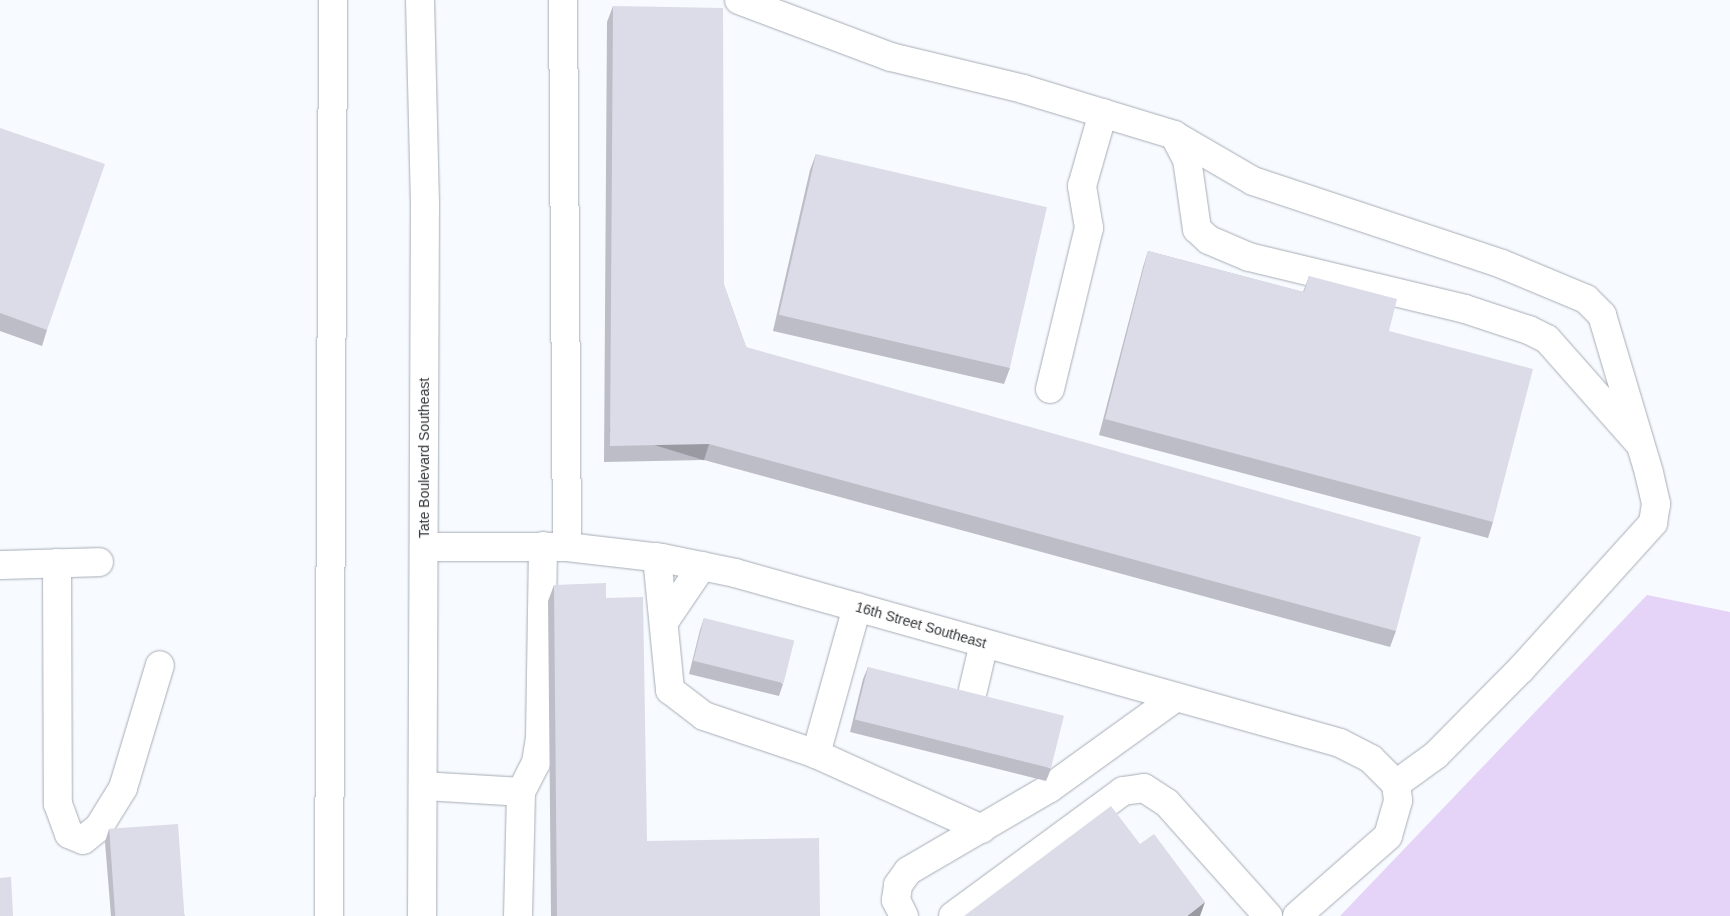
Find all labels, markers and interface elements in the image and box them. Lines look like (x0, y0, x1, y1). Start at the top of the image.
street label: Tate Boulevard Southeast (416, 378, 432, 538)
street label: 16th Street Southeast (854, 598, 988, 652)

